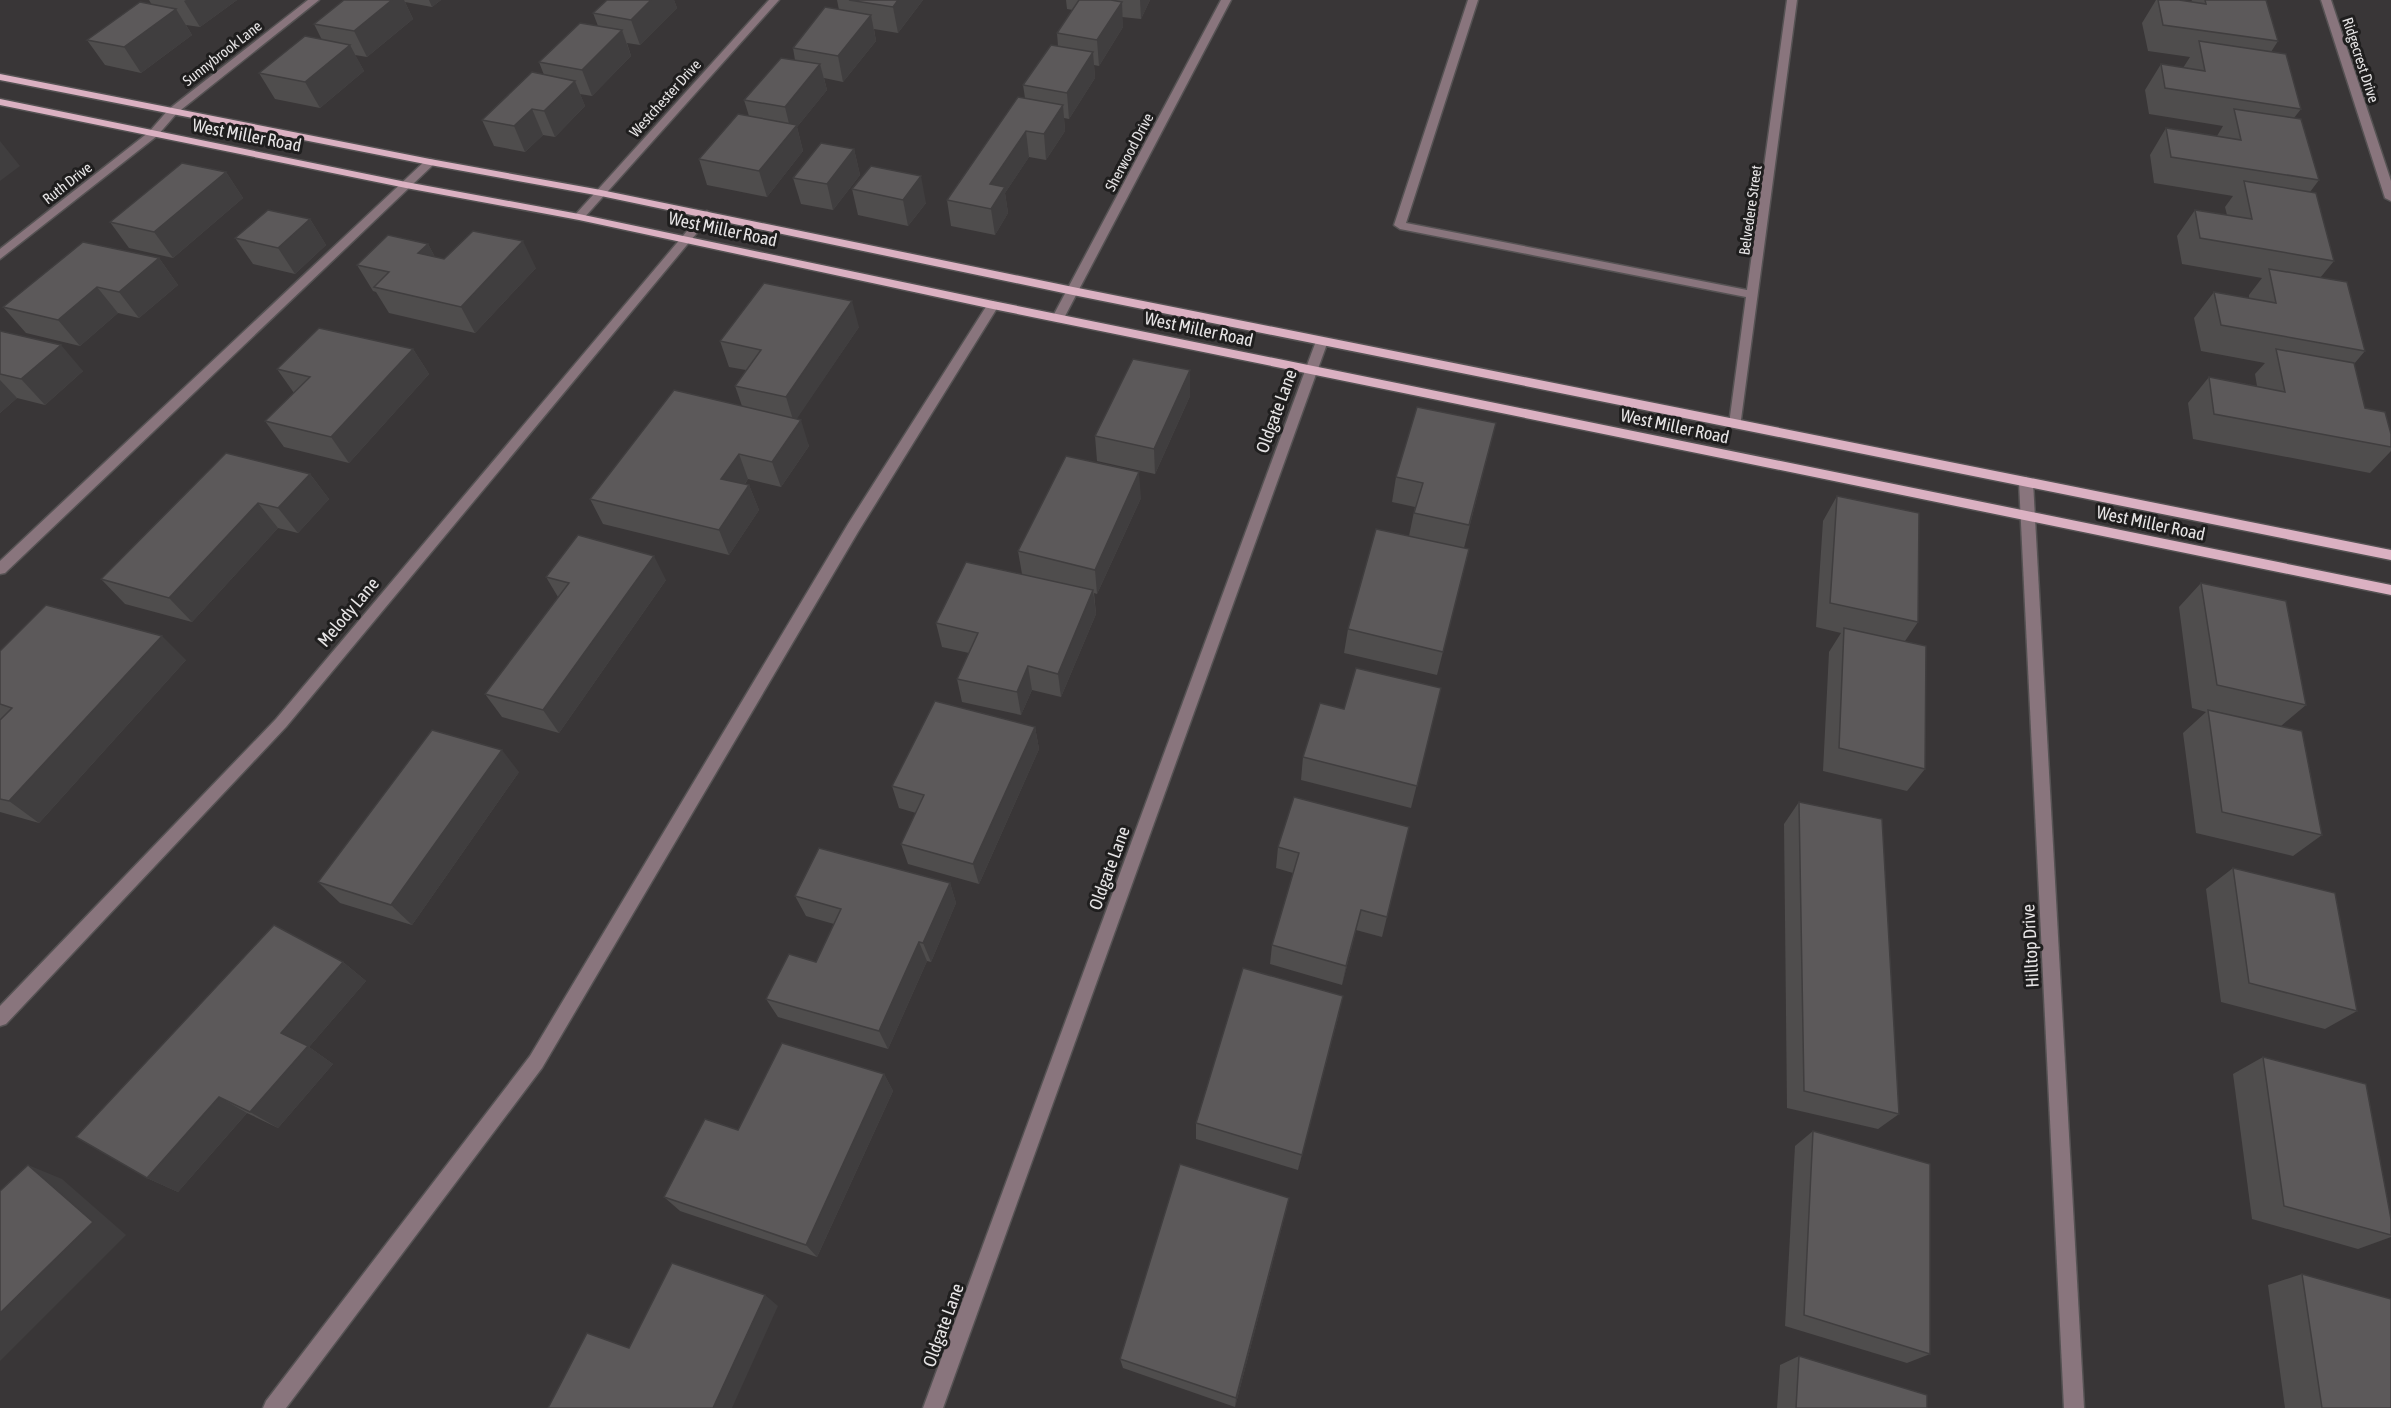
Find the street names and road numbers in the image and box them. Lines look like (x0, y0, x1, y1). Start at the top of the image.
street label: Ridgecrest Drive (2339, 15, 2383, 105)
street label: Sunnybrook Lane (179, 17, 265, 89)
street label: Westchester Drive (626, 56, 704, 140)
street label: Sherwood Drive (1101, 110, 1157, 194)
street label: West Miller Road (191, 114, 303, 156)
street label: Ruth Drive (39, 158, 95, 207)
street label: Belvedere Street (1735, 164, 1765, 256)
street label: West Miller Road (667, 207, 779, 251)
street label: West Miller Road (1143, 307, 1255, 351)
street label: Oldgate Lane (1251, 366, 1301, 456)
street label: West Miller Road (1619, 404, 1731, 448)
street label: West Miller Road (2095, 501, 2207, 545)
street label: Melody Lane (313, 573, 383, 651)
street label: Oldgate Lane (1084, 823, 1134, 913)
street label: Hilltop Drive (2017, 904, 2043, 988)
street label: Oldgate Lane (918, 1280, 968, 1370)

